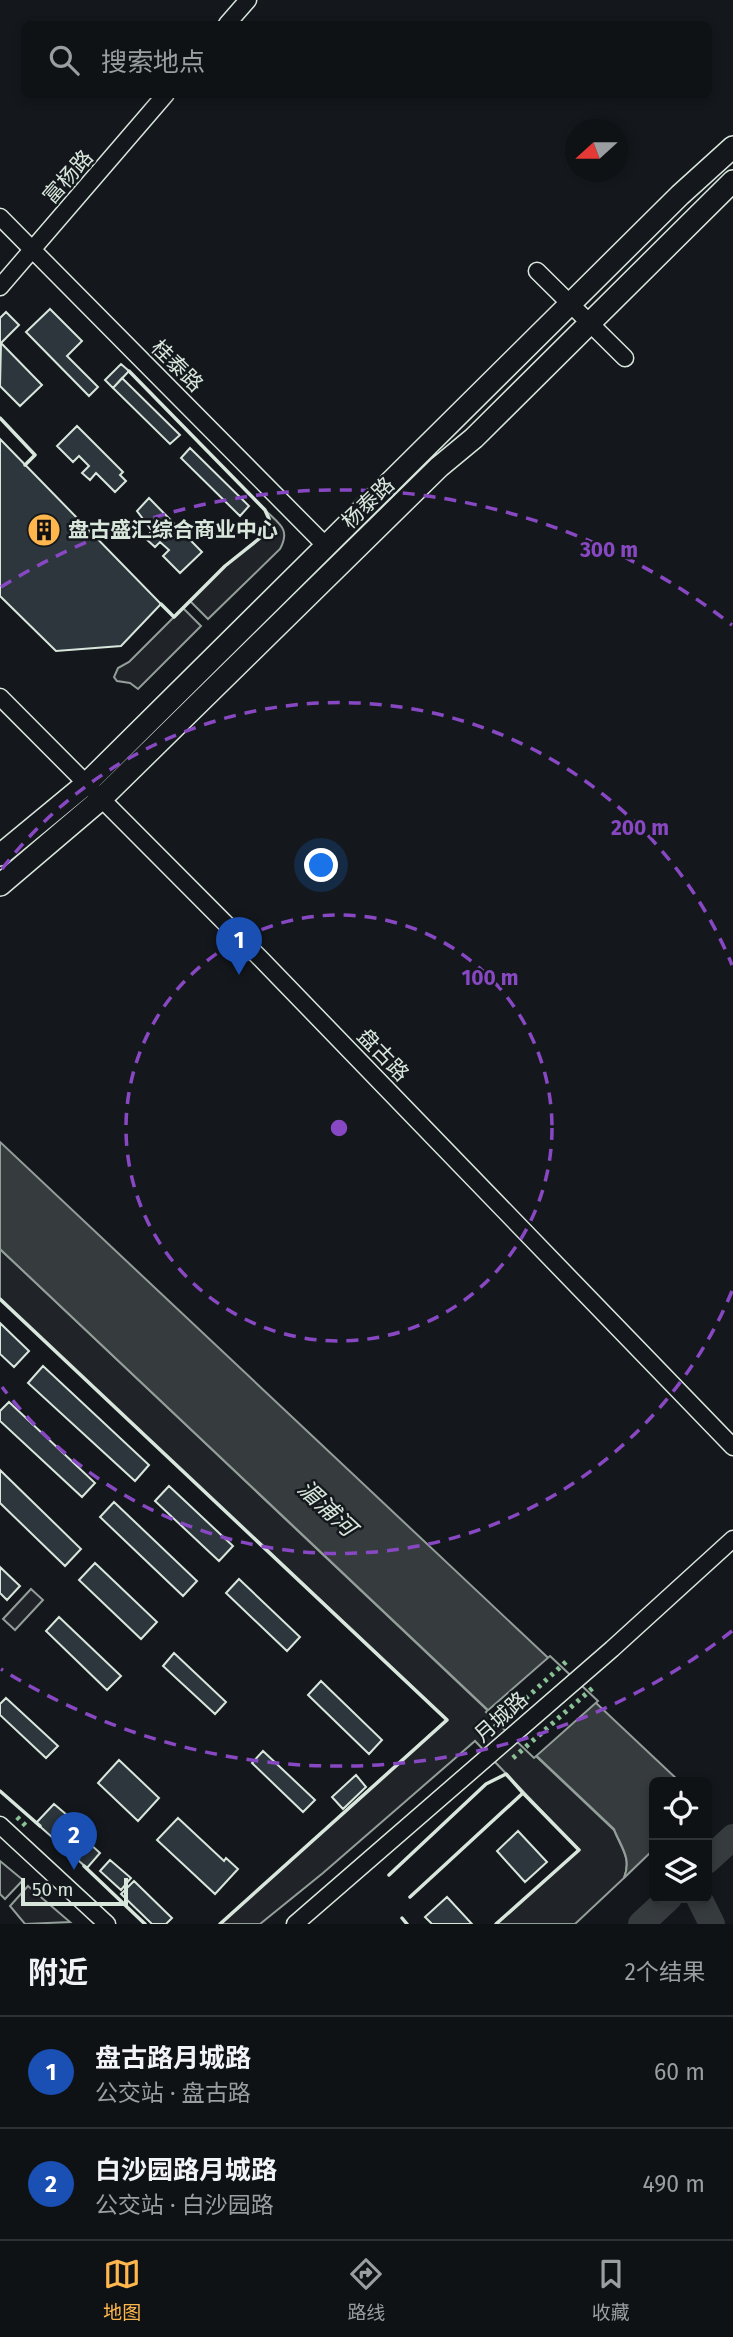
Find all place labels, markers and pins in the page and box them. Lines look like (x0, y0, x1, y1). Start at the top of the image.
building icon: 盘古盛汇综合商业中心 (25, 511, 63, 549)
place label: 盘古盛汇综合商业中心 (68, 517, 278, 543)
pin: 1 (216, 917, 262, 975)
centre of rings (327, 1116, 351, 1140)
pin: 2 (51, 1812, 97, 1870)

